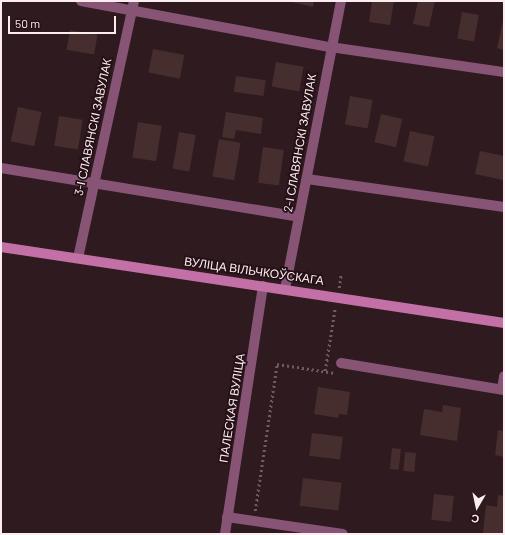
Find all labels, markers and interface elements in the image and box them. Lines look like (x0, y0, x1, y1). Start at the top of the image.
scale bar (10, 8, 118, 34)
text: 50 m (15, 16, 40, 30)
street label: 3-І СЛАВЯНСКІ ЗАВУЛАК (71, 57, 115, 197)
street label: 2-І СЛАВЯНСКІ ЗАВУЛАК (281, 73, 319, 213)
street label: ВУЛІЦА ВІЛЬЧКОЎСКАГА (183, 254, 325, 288)
street label: ПАЛЕСКАЯ ВУЛІЦА (216, 352, 248, 464)
north arrow (457, 487, 497, 527)
text: С (470, 512, 480, 526)

